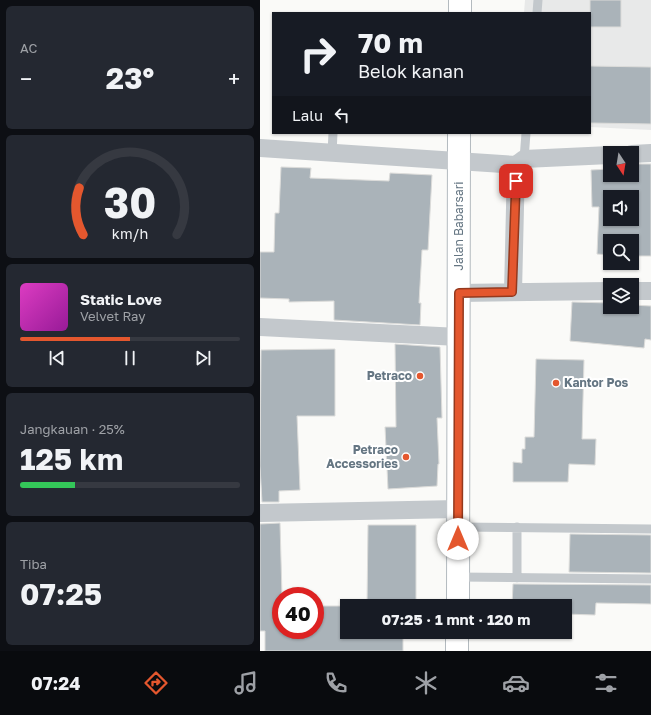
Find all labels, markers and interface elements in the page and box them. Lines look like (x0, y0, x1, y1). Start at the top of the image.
text: 70 m (358, 26, 423, 59)
icon: right (292, 28, 344, 80)
text: AC (20, 40, 37, 56)
text: 23° (106, 60, 154, 96)
text: Belok kanan (358, 60, 464, 82)
text: − (20, 65, 32, 92)
text: + (228, 65, 240, 92)
icon: left (331, 104, 353, 126)
text: Lalu (292, 106, 323, 124)
north arrow (603, 146, 639, 182)
map controls (603, 146, 639, 314)
pin (499, 164, 533, 198)
icon: arrive (505, 170, 527, 192)
text: 30 (104, 176, 156, 226)
street label: Jalan Babarsari (451, 181, 466, 271)
button: sound (603, 190, 639, 226)
text: km/h (112, 224, 148, 241)
button: search (603, 234, 639, 270)
button: layers (603, 278, 639, 314)
text: Static Love (80, 290, 162, 308)
text: Velvet Ray (80, 308, 145, 324)
icon: previous (46, 347, 68, 369)
icon: pause (119, 347, 141, 369)
icon: next (192, 347, 214, 369)
place label: Petraco (367, 368, 412, 383)
marker: Petraco (415, 371, 425, 381)
place label: Kantor Pos (564, 375, 629, 390)
marker: Kantor Pos (551, 378, 561, 388)
text: Jangkauan · 25% (20, 421, 125, 437)
text: 125 km (20, 441, 123, 477)
place label: Petraco Accessories (326, 442, 398, 471)
marker: Petraco Accessories (401, 452, 411, 462)
position arrow (437, 518, 479, 560)
text: Tiba (20, 556, 47, 572)
text: 07:25 (20, 576, 102, 612)
speed limit sign: 40 (272, 587, 324, 639)
text: 07:25 · 1 mnt · 120 m (382, 610, 530, 628)
icon: directions (142, 669, 170, 697)
icon: music (232, 669, 260, 697)
icon: phone (322, 669, 350, 697)
icon: climate (412, 669, 440, 697)
icon: car (502, 669, 530, 697)
icon: filters (592, 669, 620, 697)
text: 07:24 (31, 672, 80, 694)

